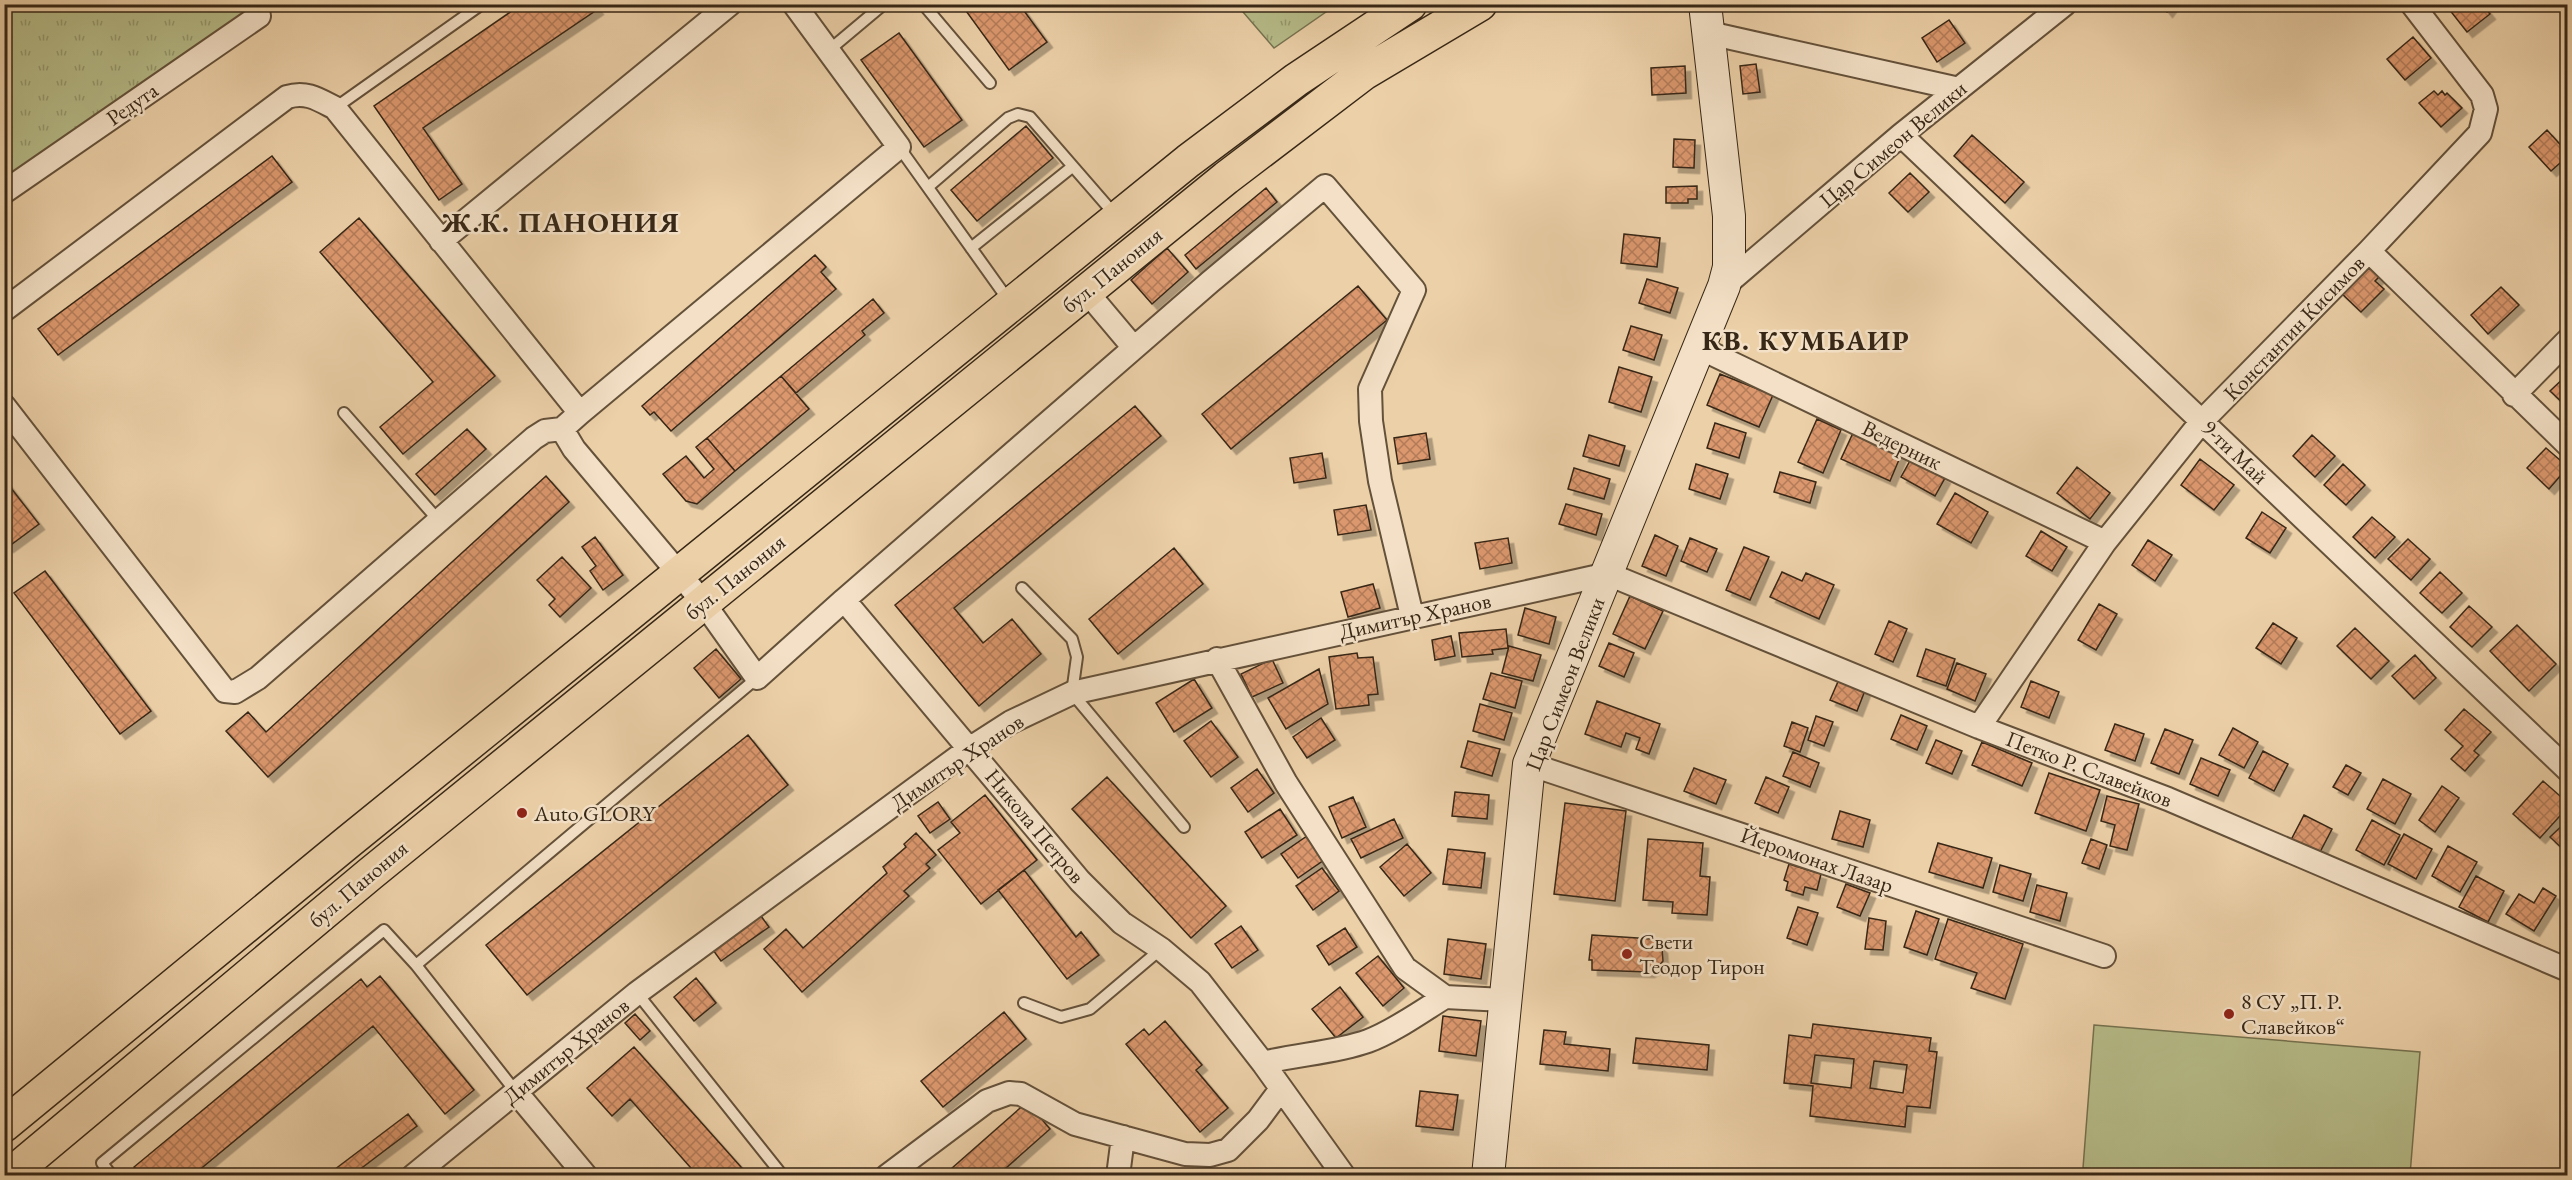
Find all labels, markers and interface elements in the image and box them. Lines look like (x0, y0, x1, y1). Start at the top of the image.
street label: Цар Симеон Велики (1813, 74, 1973, 214)
street label: Редута (100, 76, 164, 132)
district label: Ж.К. ПАНОНИЯ (441, 204, 680, 240)
street label: бул. Панония (1056, 220, 1168, 319)
street label: Константин Кисимов (2217, 249, 2371, 407)
district label: КВ. КУМБАИР (1702, 322, 1910, 358)
street label: Ведерник (1857, 413, 1947, 477)
street label: 9-ти Май (2196, 413, 2275, 491)
street label: бул. Панония (679, 527, 791, 626)
street label: Димитър Хранов (1336, 586, 1494, 646)
street label: Цар Симеон Велики (1519, 593, 1612, 775)
street label: Димитър Хранов (885, 707, 1029, 817)
street label: Петко Р. Славейков (2002, 724, 2176, 814)
street label: Никола Петров (979, 763, 1091, 889)
place label: Auto GLORY (533, 799, 657, 828)
marker: Auto GLORY (515, 806, 529, 820)
street label: Йеромонах Лазар (1737, 820, 1897, 900)
street label: бул. Панония (302, 834, 414, 934)
place label: Свети Теодор Тирон (1639, 927, 1765, 981)
marker: Свети Теодор Тирон (1620, 947, 1634, 961)
place label: 8 СУ „П. Р. Славейков“ (2241, 987, 2345, 1041)
street label: Димитър Хранов (497, 991, 635, 1111)
marker: 8 СУ „П. Р. Славейков“ (2222, 1007, 2236, 1021)

